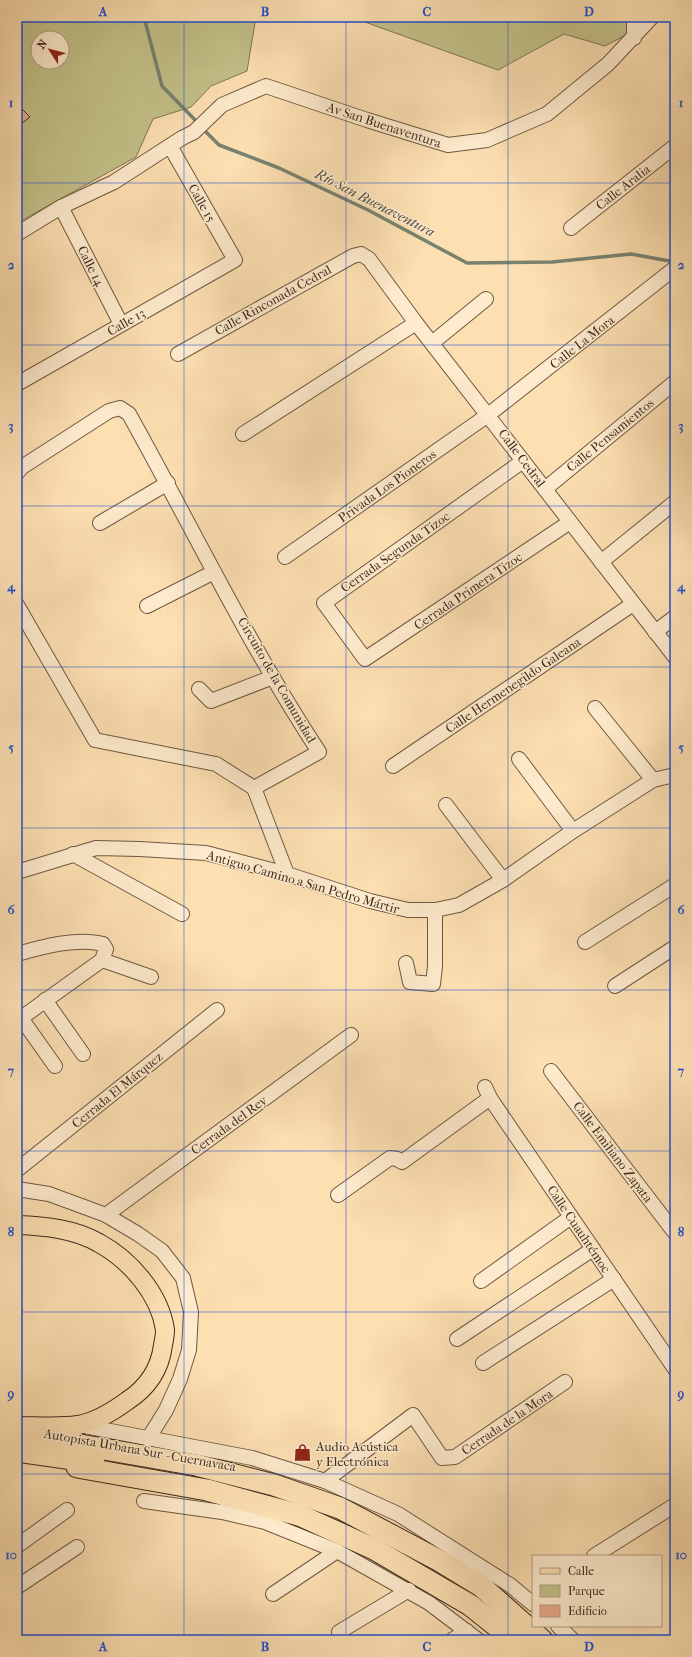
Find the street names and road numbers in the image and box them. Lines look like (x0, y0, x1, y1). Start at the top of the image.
street label: Av San Buenaventura (324, 99, 444, 151)
street label: Calle Aralia (593, 161, 654, 213)
street label: Calle 15 (185, 181, 219, 225)
street label: Calle 14 (74, 243, 108, 289)
street label: Calle Rinconada Cedral (212, 262, 334, 338)
street label: Calle 13 (104, 305, 148, 339)
street label: Calle La Mora (547, 312, 618, 372)
street label: Calle Pensamientos (563, 395, 657, 475)
street label: Calle Cedral (495, 426, 549, 490)
street label: Privada Los Pioneros (335, 446, 439, 525)
street label: Cerrada Segunda Tizoc (338, 509, 453, 595)
street label: Cerrada Primera Tizoc (411, 549, 525, 633)
street label: Circuito de la Comunidad (235, 615, 320, 746)
street label: Calle Hermenegildo Galeana (443, 634, 584, 736)
street label: Antiguo Camino a San Pedro Mártir (204, 847, 401, 917)
street label: Cerrada El Márquez (69, 1049, 165, 1131)
street label: Cerrada del Rey (188, 1092, 271, 1158)
street label: Calle Emiliano Zapata (570, 1099, 656, 1206)
street label: Calle Cuauhtémoc (544, 1183, 614, 1276)
street label: Cerrada de la Mora (459, 1385, 556, 1458)
street label: Autopista Urbana Sur - Cuernavaca (42, 1426, 238, 1474)

